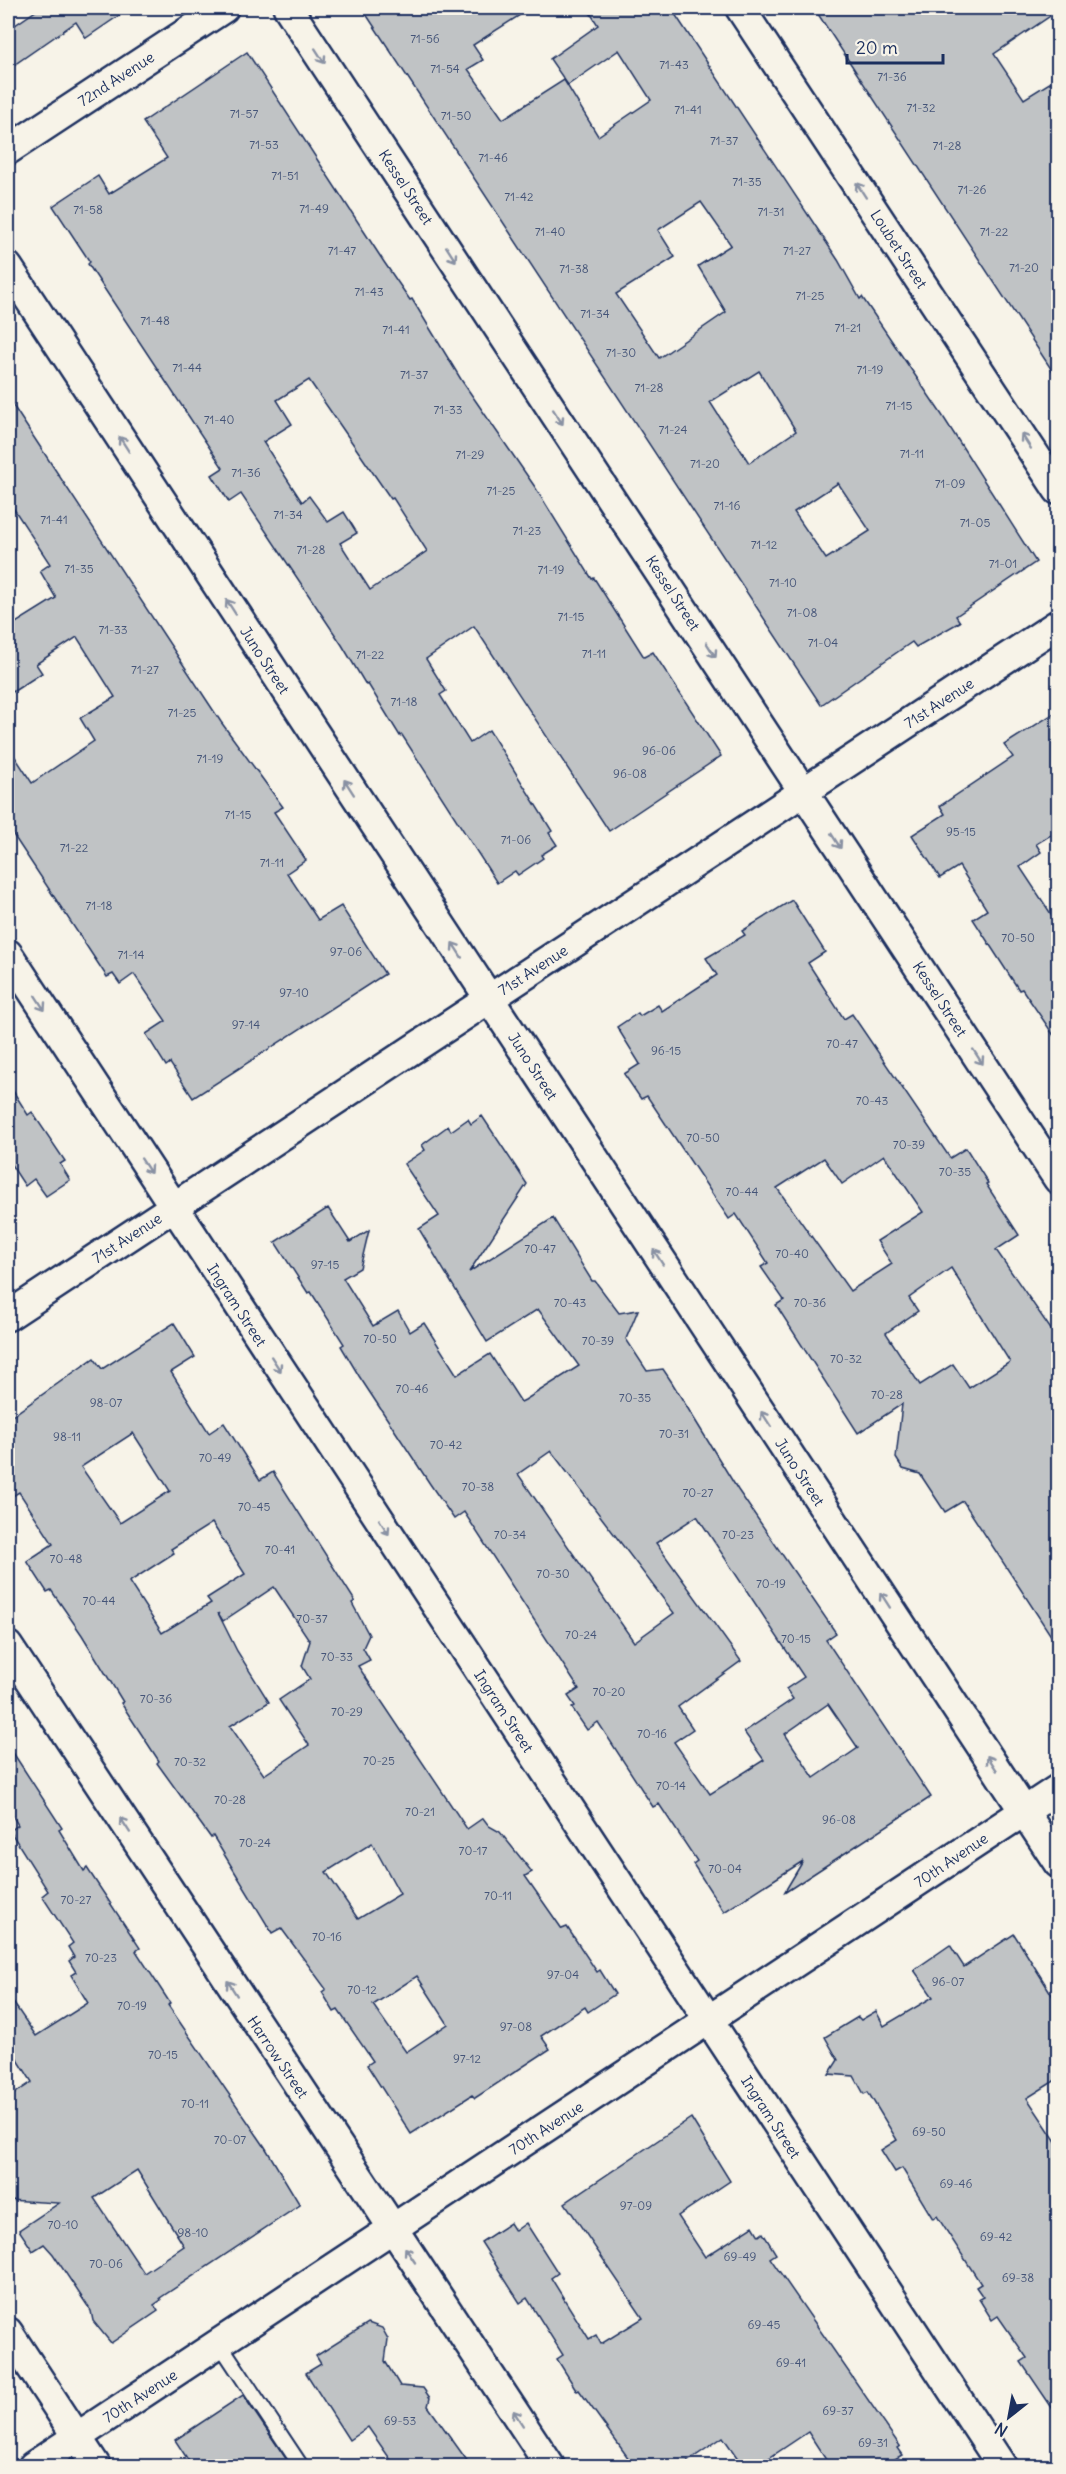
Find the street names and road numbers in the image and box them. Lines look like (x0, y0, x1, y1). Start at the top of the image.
street label: 72nd Avenue (74, 47, 158, 111)
street label: Kessel Street (375, 146, 437, 228)
street label: Loubet Street (866, 206, 932, 292)
street label: Kessel Street (642, 552, 704, 634)
street label: Juno Street (236, 622, 294, 698)
street label: 71st Avenue (901, 674, 977, 732)
street label: 71st Avenue (495, 941, 571, 999)
street label: Kessel Street (909, 958, 971, 1040)
street label: Juno Street (504, 1028, 562, 1104)
street label: 71st Avenue (89, 1209, 165, 1267)
street label: Ingram Street (203, 1260, 271, 1350)
street label: Juno Street (771, 1434, 829, 1510)
street label: Ingram Street (470, 1666, 538, 1756)
street label: 70th Avenue (911, 1828, 991, 1892)
street label: Harrow Street (243, 2012, 313, 2102)
street label: Ingram Street (737, 2072, 805, 2162)
street label: 70th Avenue (505, 2097, 587, 2159)
street label: 70th Avenue (99, 2365, 181, 2427)

